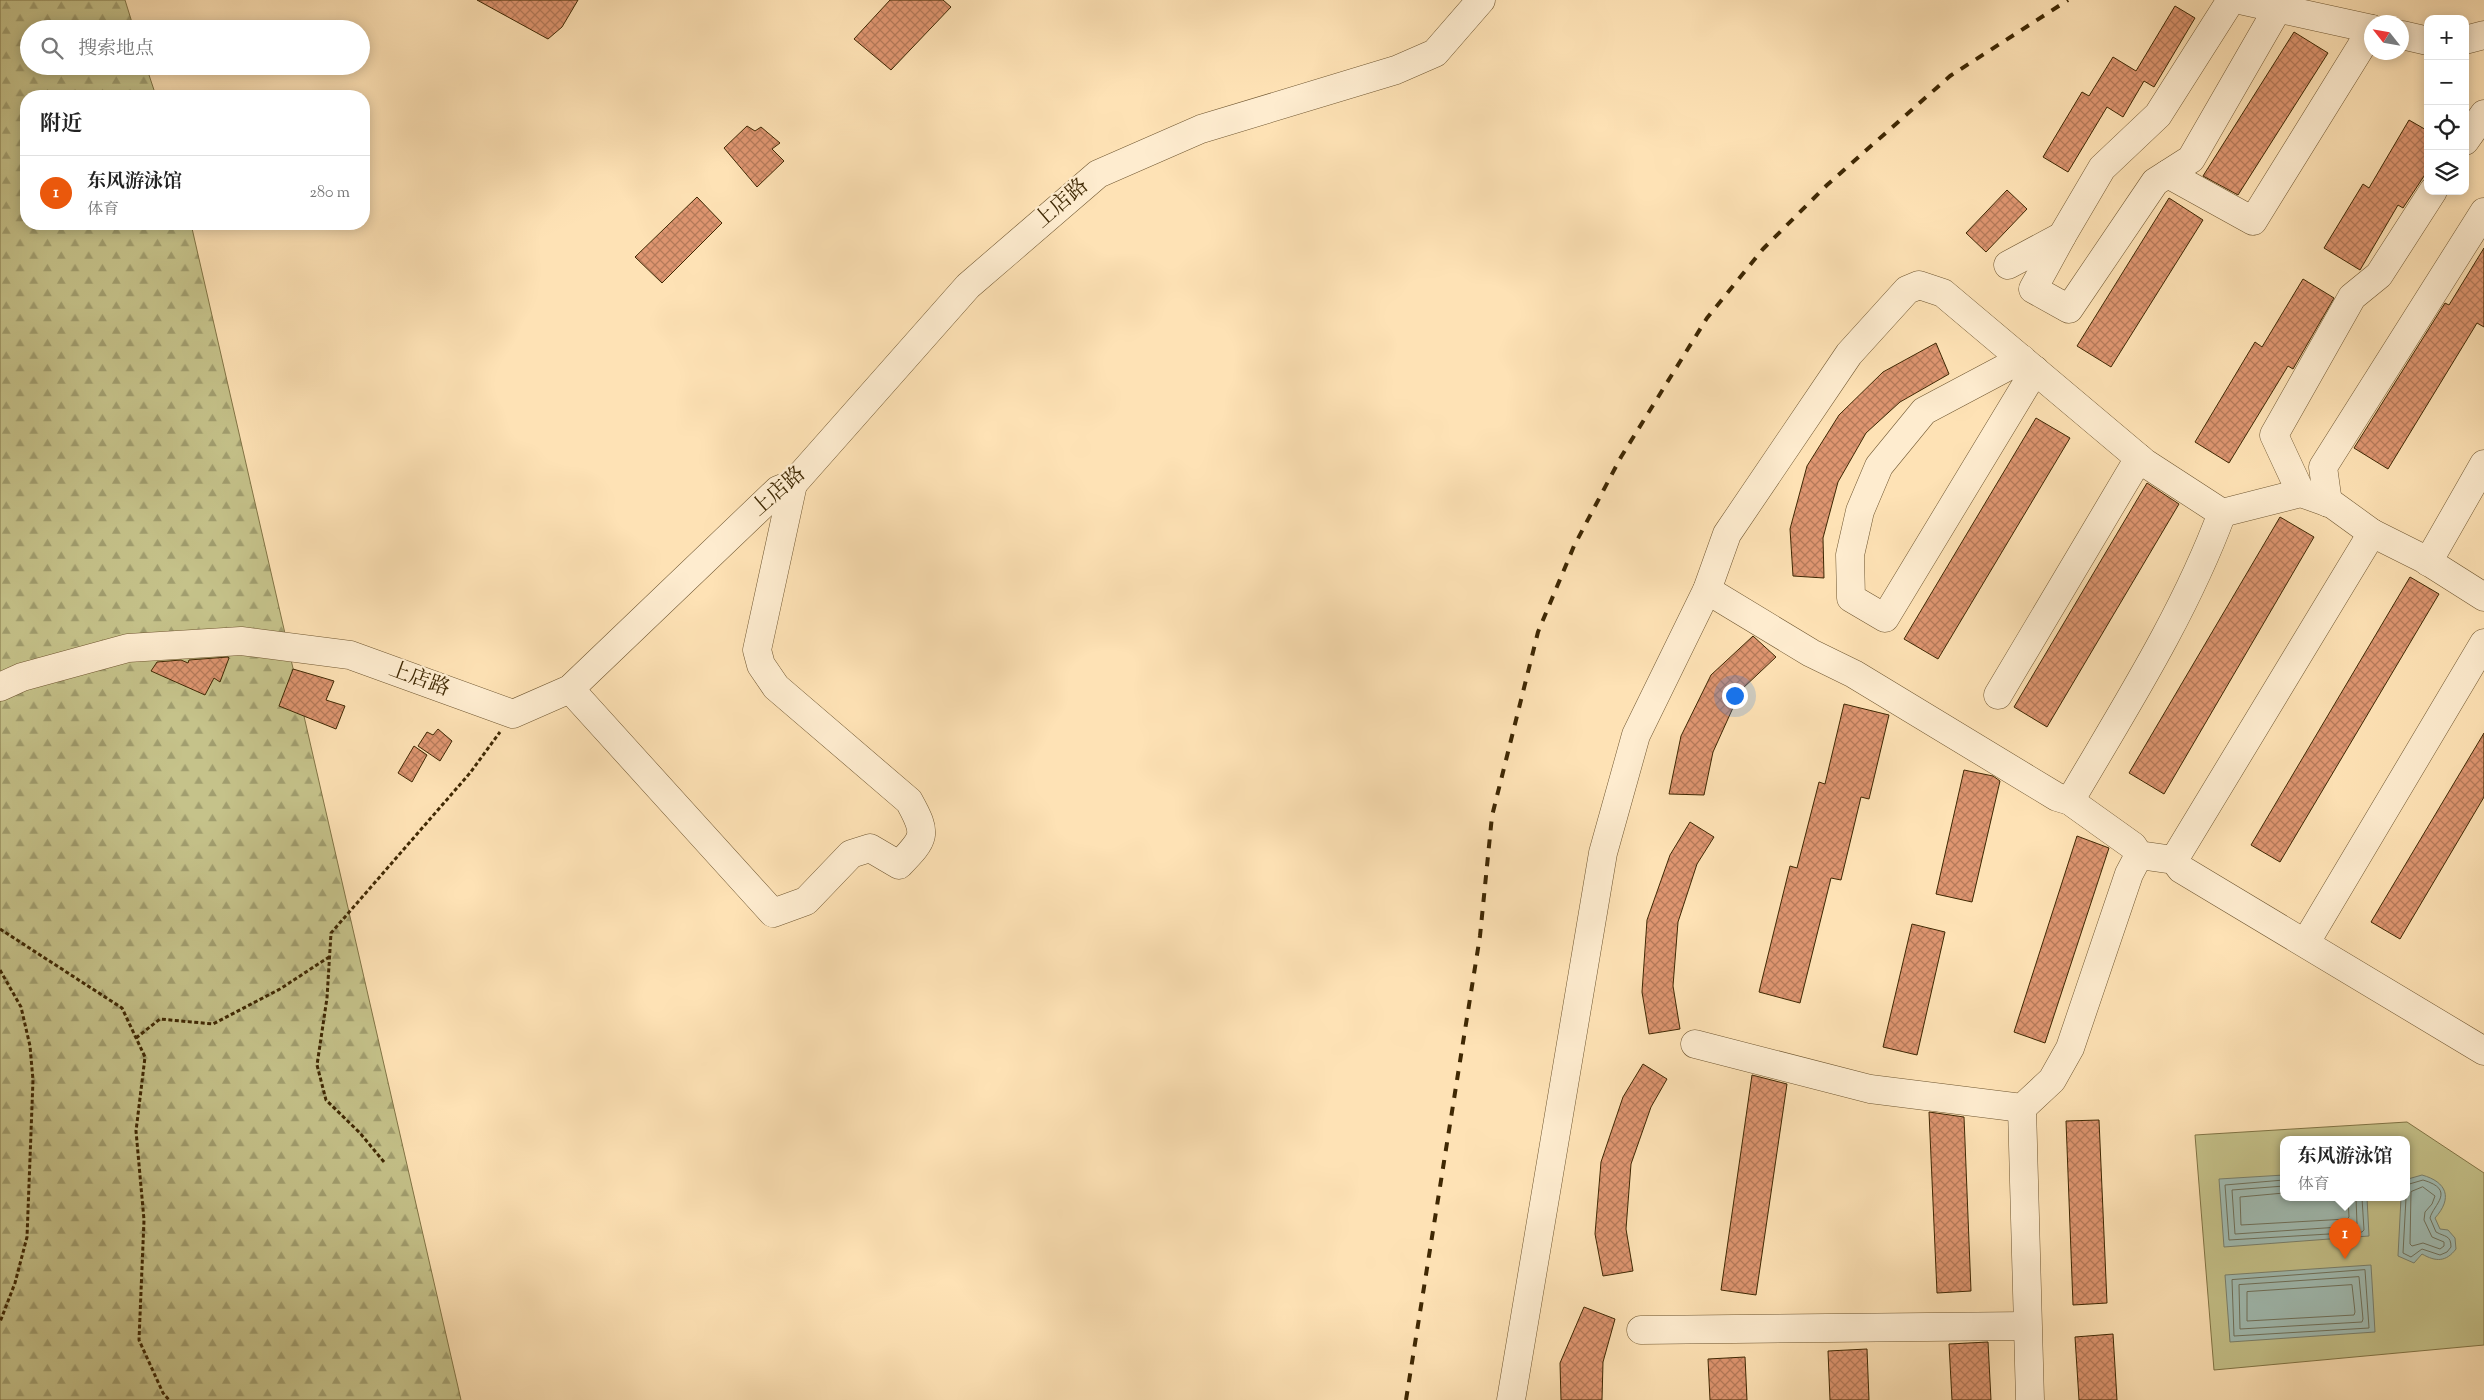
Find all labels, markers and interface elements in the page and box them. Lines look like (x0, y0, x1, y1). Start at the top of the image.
north arrow (2364, 15, 2409, 60)
map controls (2424, 15, 2469, 195)
button: + (2424, 15, 2469, 60)
search box (20, 20, 370, 75)
icon: search (38, 34, 66, 62)
text: 搜索地点 (78, 36, 154, 63)
button: − (2424, 60, 2469, 105)
button: locate (2424, 105, 2469, 150)
text: 附近 (40, 110, 82, 140)
button: layers (2424, 150, 2469, 195)
text: 东风游泳馆 (87, 169, 182, 196)
street label: 上店路 (1028, 172, 1096, 236)
text: 1 (53, 182, 59, 205)
text: 280 m (309, 182, 350, 205)
text: 体育 (87, 199, 119, 222)
street label: 上店路 (745, 460, 813, 524)
street label: 上店路 (384, 655, 454, 705)
your location (1722, 683, 1748, 709)
popup (2280, 1136, 2410, 1201)
text: 东风游泳馆 (2297, 1144, 2393, 1171)
text: 体育 (2297, 1174, 2330, 1197)
pin: 1 (2329, 1218, 2361, 1259)

